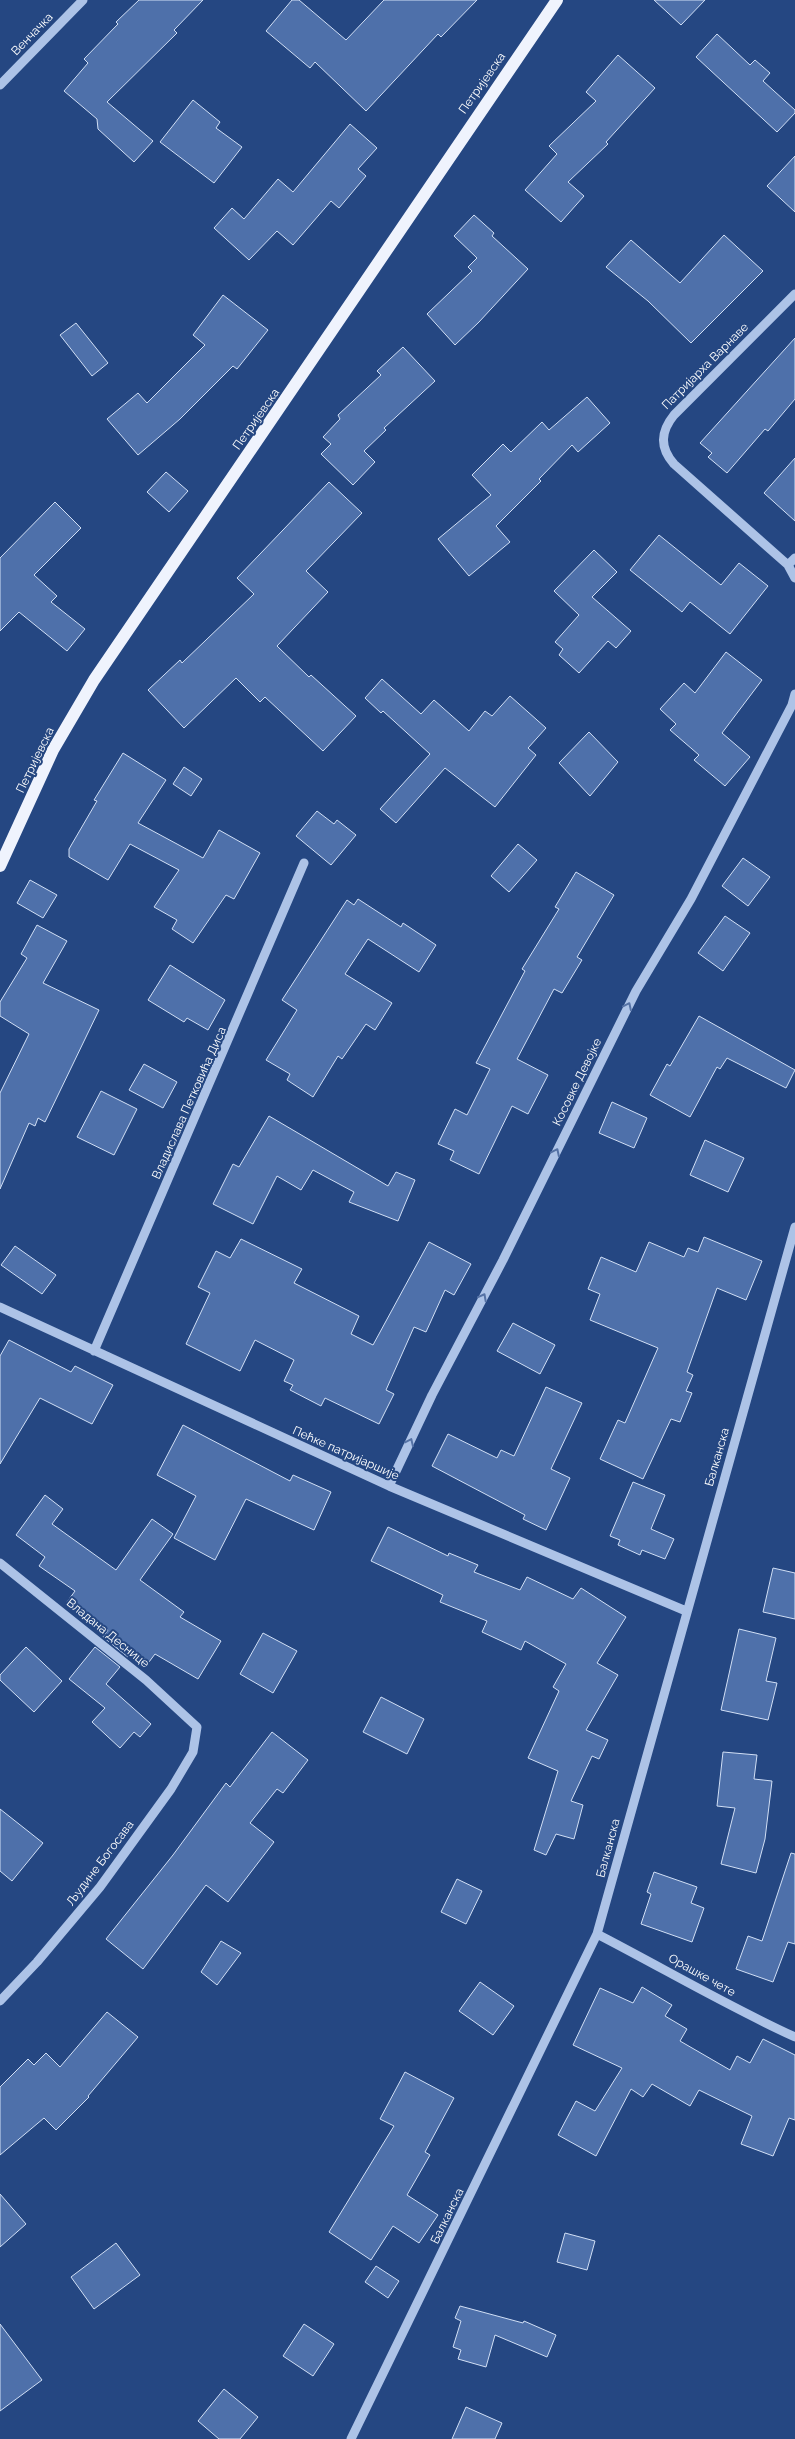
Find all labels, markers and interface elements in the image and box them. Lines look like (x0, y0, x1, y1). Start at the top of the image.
street label: Венчачка (8, 10, 56, 58)
street label: Петријевска (456, 50, 508, 116)
street label: Патријарха Варнаве (659, 320, 751, 412)
street label: Петријевска (230, 386, 282, 452)
street label: Петријевска (13, 725, 57, 795)
one-way arrow (622, 1003, 632, 1012)
street label: Владислава Петковића Диса (149, 1025, 229, 1181)
street label: Косовке Девојке (550, 1036, 604, 1128)
one-way arrow (550, 1148, 560, 1157)
one-way arrow (477, 1293, 487, 1302)
street label: Пећке патријаршије (291, 1423, 401, 1483)
street label: Балканска (702, 1426, 732, 1488)
one-way arrow (403, 1438, 414, 1447)
street label: Владана Деснице (64, 1595, 152, 1671)
street label: Балканска (593, 1817, 623, 1879)
street label: Људине Богосава (63, 1818, 137, 1908)
street label: Орашке чете (666, 1951, 738, 1999)
street label: Балканска (427, 2186, 467, 2246)

